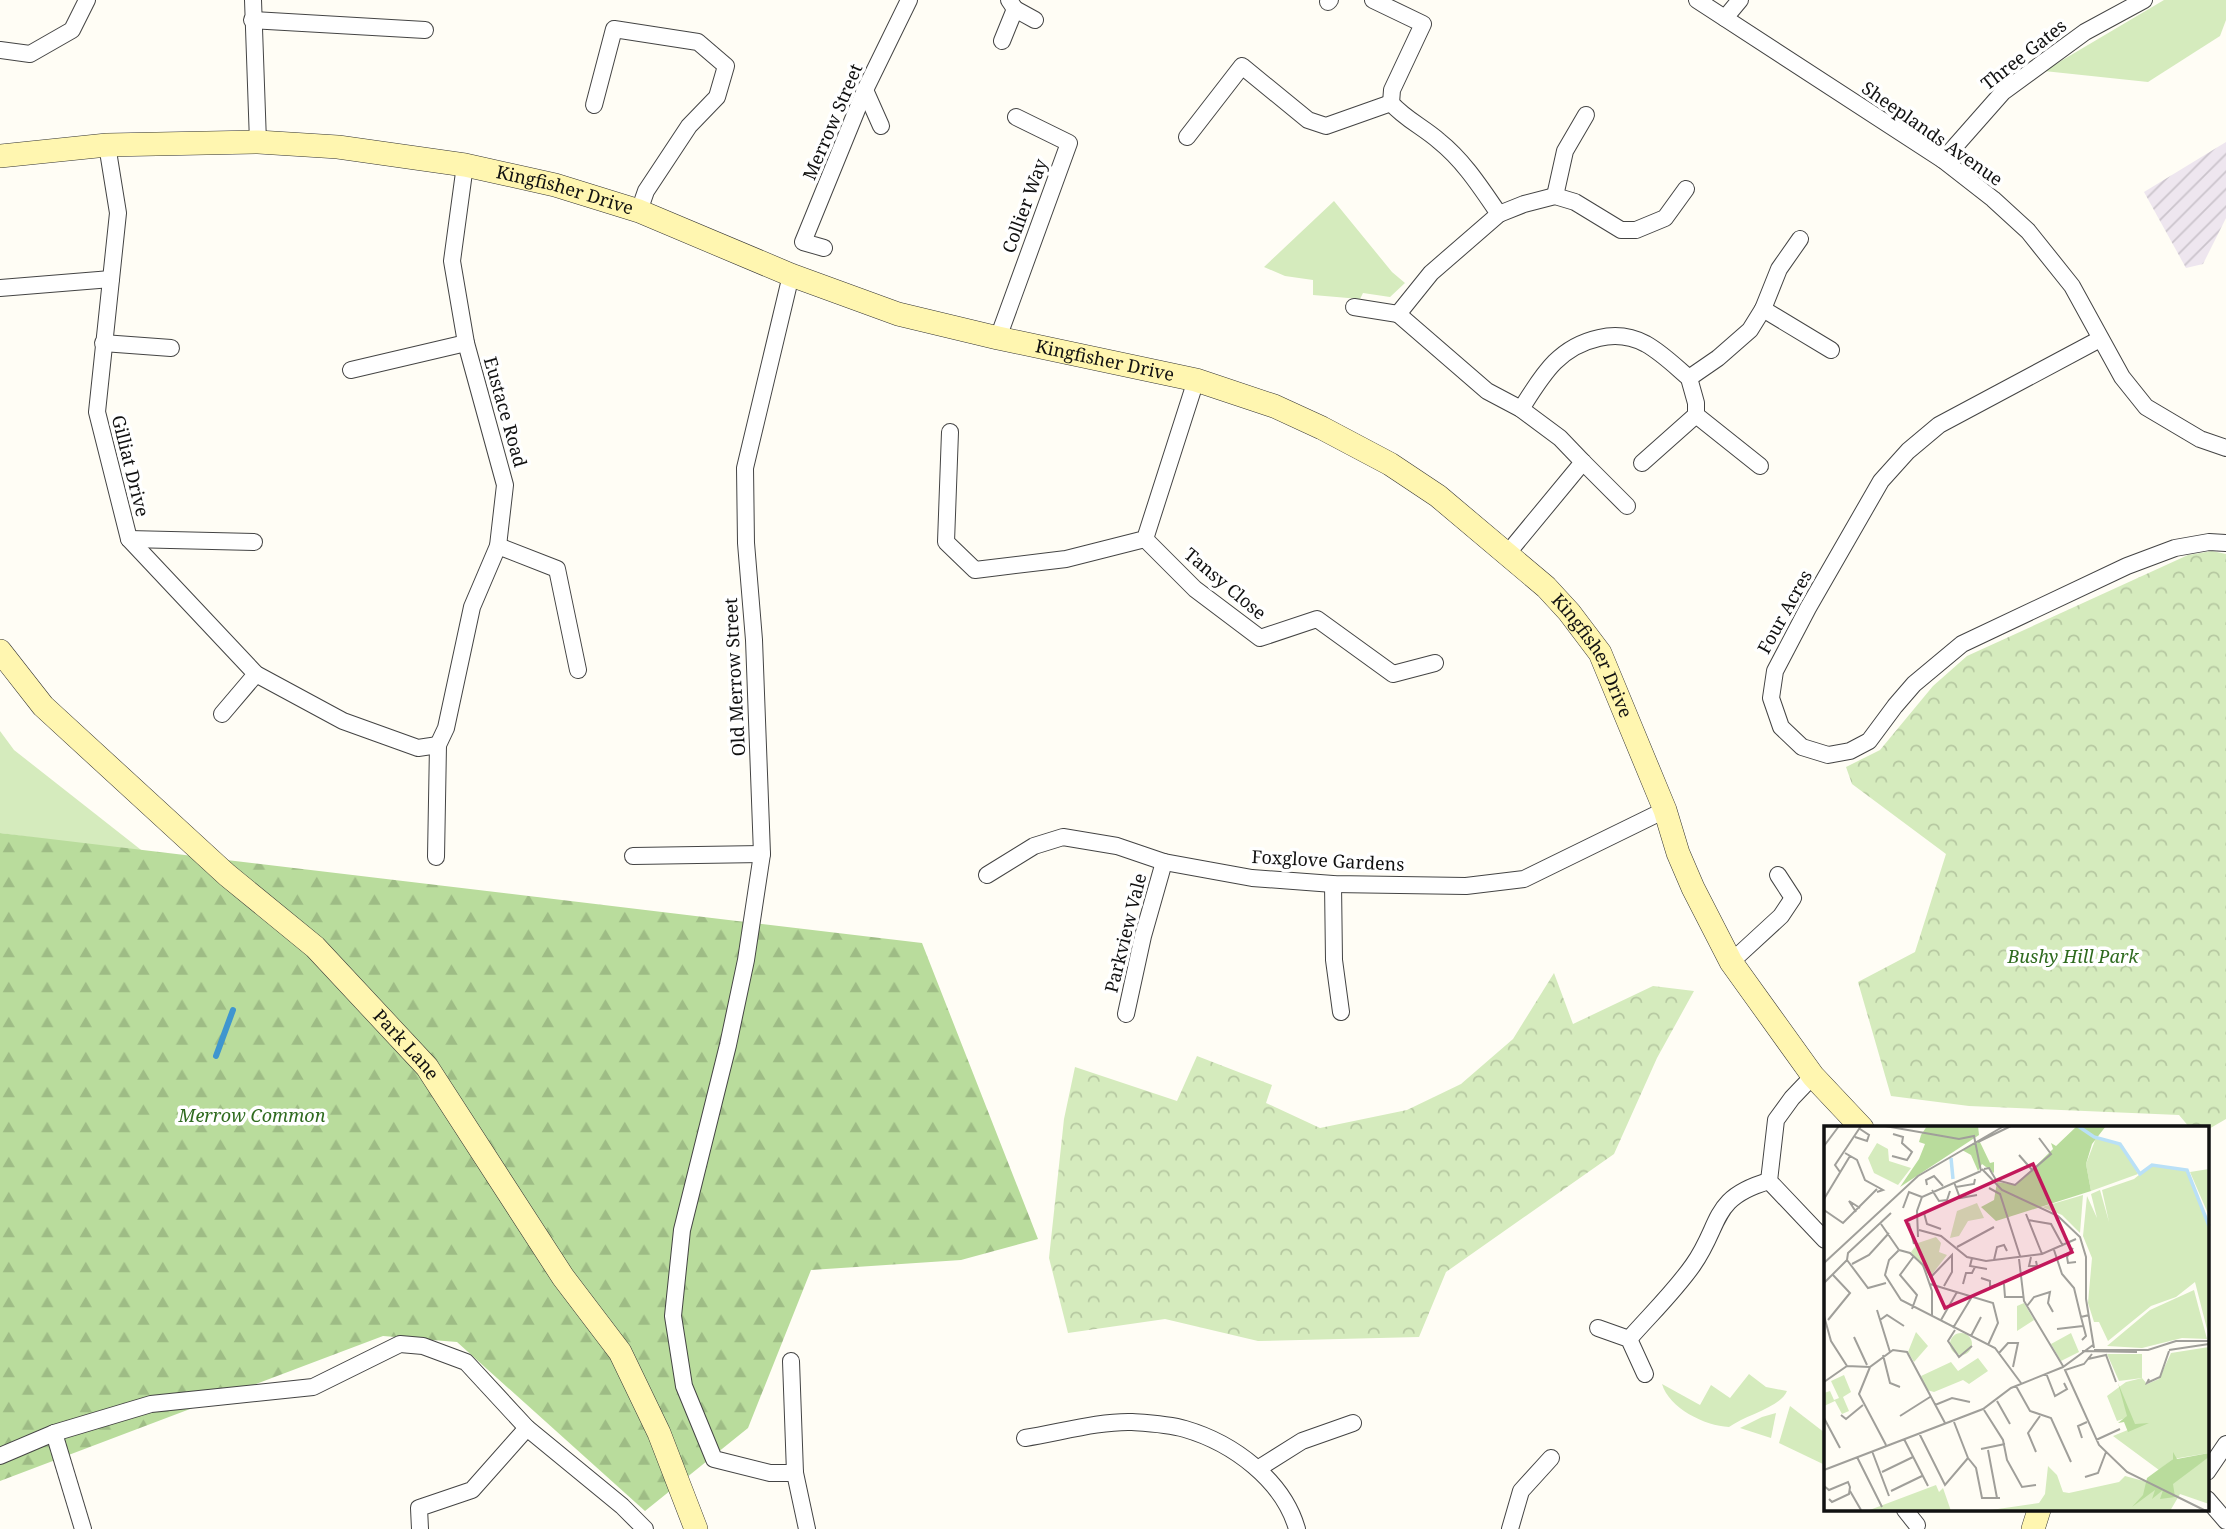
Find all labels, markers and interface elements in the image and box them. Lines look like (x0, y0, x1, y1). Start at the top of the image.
street label: Three Gates (1976, 13, 2071, 95)
street label: Merrow Street (797, 60, 867, 183)
street label: Sheeplands Avenue (1857, 75, 2008, 191)
street label: Collier Way (996, 154, 1052, 256)
street label: Kingfisher Drive (494, 159, 637, 220)
street label: Kingfisher Drive (1033, 333, 1177, 386)
street label: Eustace Road (479, 354, 533, 470)
street label: Gilliat Drive (107, 412, 155, 519)
street label: Tansy Close (1180, 542, 1272, 625)
street label: Four Acres (1751, 565, 1817, 658)
street label: Kingfisher Drive (1547, 588, 1639, 721)
street label: Old Merrow Street (718, 597, 750, 757)
street label: Foxglove Gardens (1251, 844, 1405, 876)
street label: Parkview Vale (1099, 870, 1151, 995)
park label: Bushy Hill Park (2006, 944, 2139, 968)
street label: Park Lane (368, 1004, 445, 1084)
park label: Merrow Common (178, 1103, 326, 1127)
inset map (1824, 1126, 2208, 1512)

